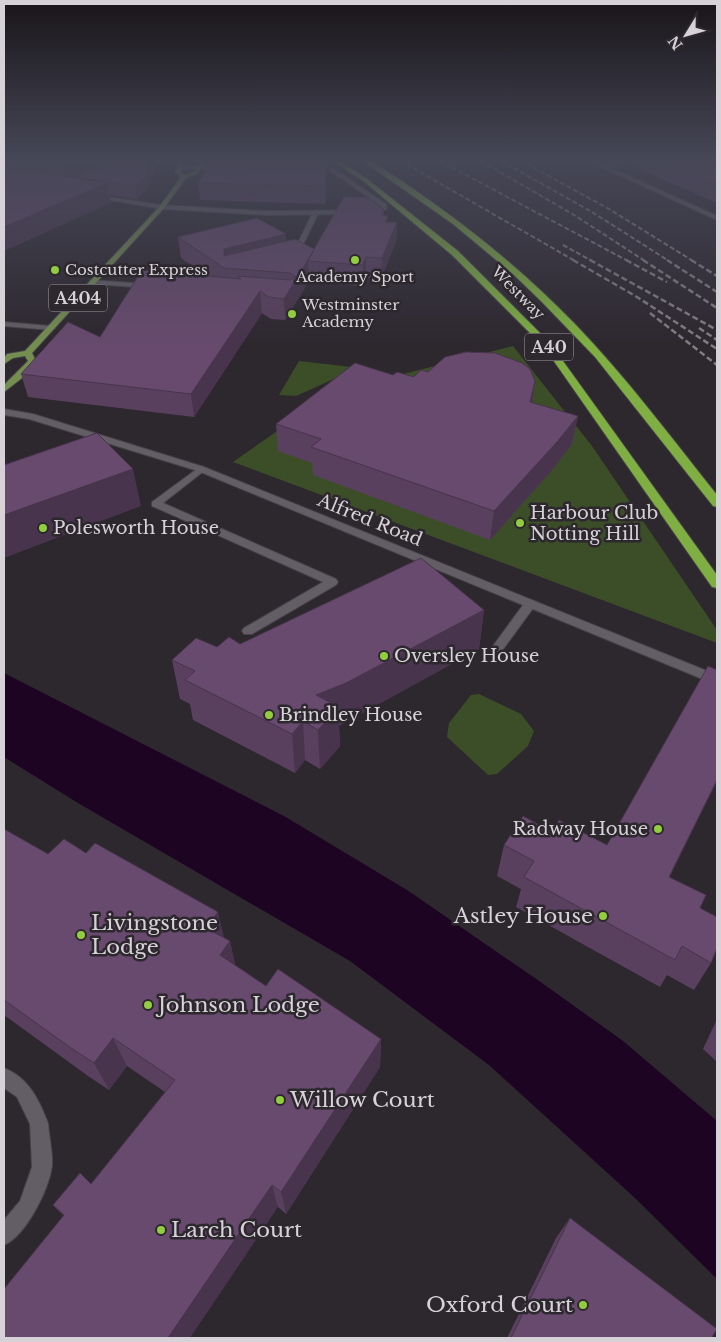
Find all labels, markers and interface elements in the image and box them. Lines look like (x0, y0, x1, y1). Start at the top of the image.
north arrow (661, 10, 711, 60)
text: N (664, 32, 687, 53)
marker: Academy Sport (349, 254, 361, 266)
place label: Costcutter Express (65, 260, 208, 279)
street label: Westway (487, 261, 549, 324)
marker: Costcutter Express (49, 264, 61, 276)
place label: Academy Sport (295, 267, 414, 286)
road number: A404 (49, 284, 107, 312)
place label: Westminster Academy (301, 295, 400, 331)
marker: Westminster Academy (286, 308, 298, 320)
road number: A40 (525, 334, 573, 361)
street label: Alfred Road (313, 489, 426, 551)
place label: Harbour Club Notting Hill (530, 502, 658, 545)
place label: Polesworth House (53, 517, 219, 539)
marker: Harbour Club Notting Hill (514, 517, 526, 529)
marker: Polesworth House (37, 522, 49, 534)
place label: Oversley House (394, 645, 539, 667)
marker: Oversley House (378, 650, 390, 662)
place label: Brindley House (279, 704, 423, 726)
marker: Brindley House (263, 709, 275, 721)
place label: Radway House (512, 818, 648, 840)
marker: Radway House (652, 823, 664, 835)
place label: Astley House (453, 903, 593, 929)
place label: Livingstone Lodge (91, 910, 218, 960)
marker: Astley House (597, 910, 609, 922)
marker: Livingstone Lodge (75, 929, 87, 941)
place label: Johnson Lodge (155, 992, 320, 1018)
marker: Johnson Lodge (142, 999, 154, 1011)
place label: Willow Court (289, 1087, 435, 1113)
marker: Willow Court (274, 1094, 286, 1106)
place label: Larch Court (171, 1217, 302, 1243)
marker: Larch Court (155, 1224, 167, 1236)
place label: Oxford Court (426, 1292, 573, 1318)
marker: Oxford Court (577, 1299, 589, 1311)

